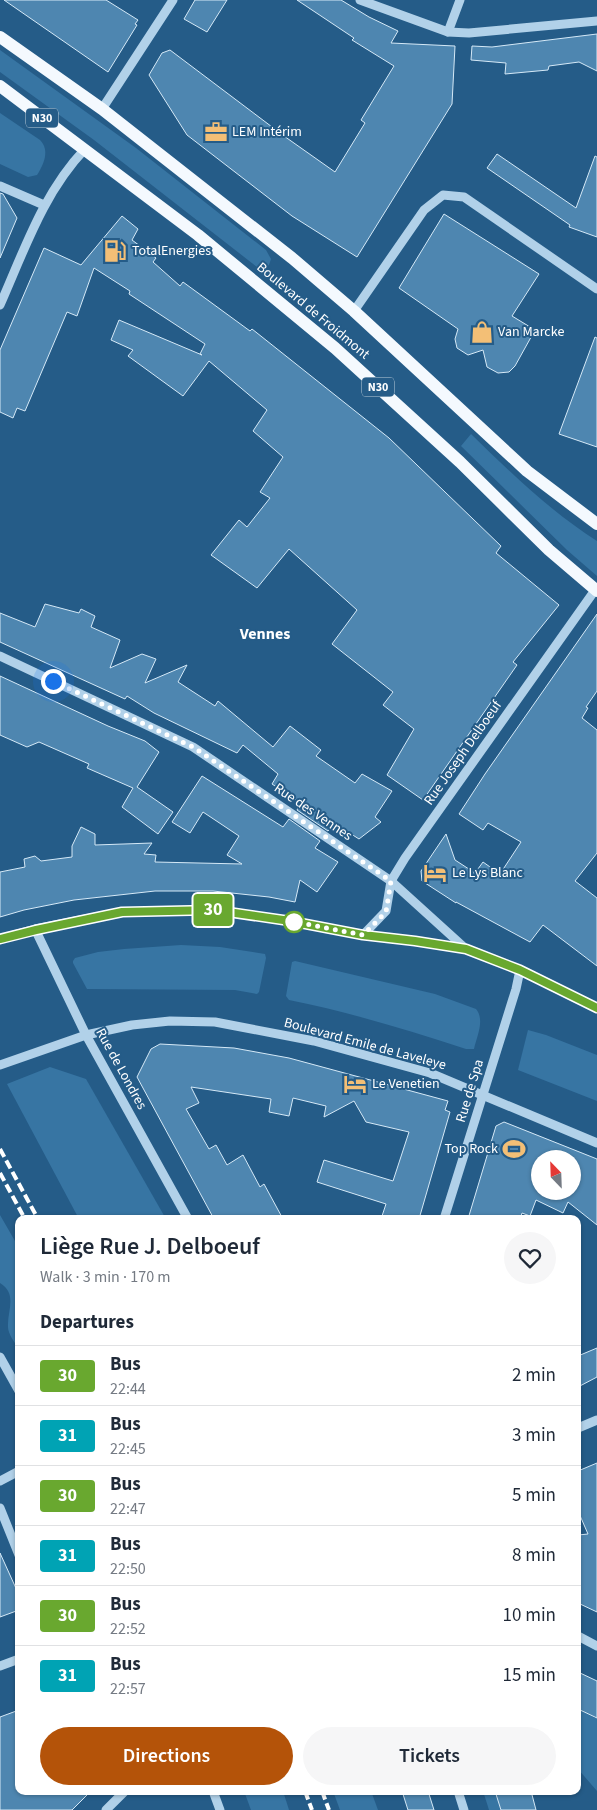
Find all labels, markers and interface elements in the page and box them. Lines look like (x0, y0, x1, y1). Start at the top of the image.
road number: N30 (26, 109, 58, 128)
office icon: LEM Intérim (203, 119, 229, 145)
place label: LEM Intérim (232, 122, 302, 142)
fuel station icon: TotalEnergies (102, 238, 128, 264)
place label: TotalEnergies (132, 241, 211, 261)
street label: Boulevard de Froidmont (252, 258, 374, 364)
shop icon: Van Marcke (469, 319, 495, 345)
place label: Van Marcke (498, 322, 564, 342)
road number: N30 (362, 378, 394, 397)
district label: Vennes (239, 623, 290, 645)
your location (41, 669, 66, 694)
street label: Rue Joseph Delboeuf (419, 696, 507, 809)
street label: Rue des Vennes (270, 778, 356, 846)
hotel icon: Le Lys Blanc (422, 860, 448, 886)
place label: Le Lys Blanc (452, 863, 523, 883)
line badge: 30 (190, 894, 236, 926)
text: 30 (203, 897, 223, 922)
unlabelled marker (283, 911, 305, 933)
street label: Boulevard Emile de Laveleye (282, 1013, 448, 1075)
street label: Rue de Londres (90, 1025, 152, 1113)
street label: Rue de Spa (451, 1057, 489, 1125)
hotel icon: Le Venetien (342, 1071, 368, 1097)
place label: Le Venetien (372, 1074, 440, 1094)
sports icon: Top Rock (501, 1136, 527, 1162)
place label: Top Rock (445, 1139, 498, 1159)
north arrow (531, 1150, 581, 1200)
map controls (531, 1150, 581, 1200)
text: Liège Rue J. Delboeuf (40, 1229, 260, 1264)
button: heart (504, 1232, 556, 1284)
text: Walk · 3 min · 170 m (40, 1266, 171, 1288)
text: Departures (40, 1309, 134, 1336)
text: Bus (110, 1351, 141, 1378)
text: 2 min (512, 1362, 556, 1389)
text: 30 (58, 1363, 77, 1388)
text: 22:44 (110, 1378, 146, 1400)
text: Bus (110, 1411, 141, 1438)
text: 3 min (512, 1422, 556, 1449)
text: 31 (58, 1423, 77, 1448)
text: 22:45 (110, 1438, 146, 1460)
text: Bus (110, 1471, 141, 1498)
text: 5 min (512, 1482, 556, 1509)
text: 30 (58, 1483, 77, 1508)
text: 22:47 (110, 1498, 146, 1520)
text: Bus (110, 1531, 141, 1558)
text: 8 min (512, 1542, 556, 1569)
text: 31 (58, 1543, 77, 1568)
text: 22:50 (110, 1558, 146, 1580)
text: Bus (110, 1591, 141, 1618)
text: 10 min (502, 1602, 556, 1629)
text: 30 (58, 1603, 77, 1628)
text: 22:52 (110, 1618, 146, 1640)
text: Bus (110, 1651, 141, 1678)
text: 15 min (502, 1662, 556, 1689)
text: 31 (58, 1663, 77, 1688)
text: 22:57 (110, 1678, 146, 1700)
button: Directions (40, 1727, 293, 1785)
button: Tickets (303, 1727, 556, 1785)

